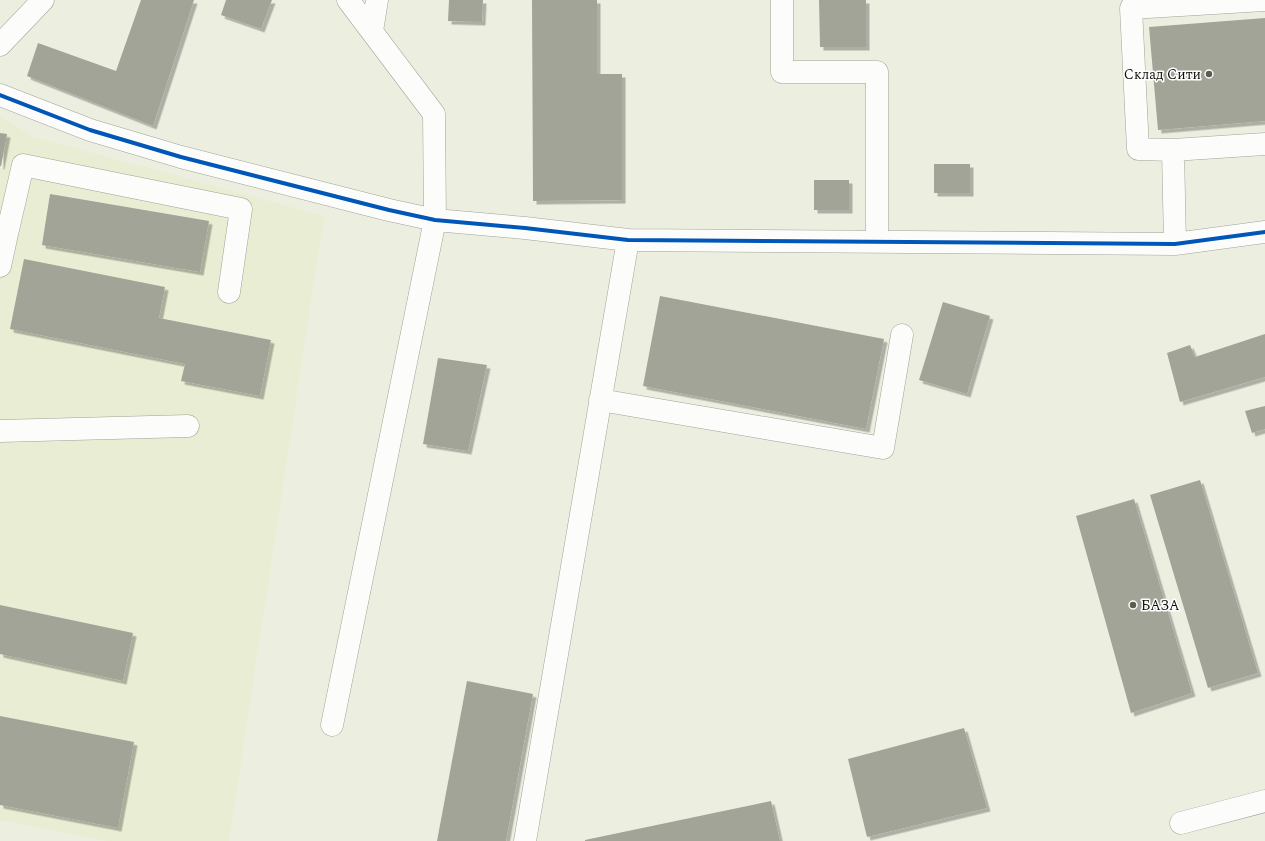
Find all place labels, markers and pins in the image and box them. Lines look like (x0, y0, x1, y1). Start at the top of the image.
place label: Склад Сити (1124, 64, 1201, 85)
marker: Склад Сити (1204, 69, 1214, 79)
place label: БАЗА (1141, 595, 1180, 616)
marker: БАЗА (1128, 600, 1138, 610)

